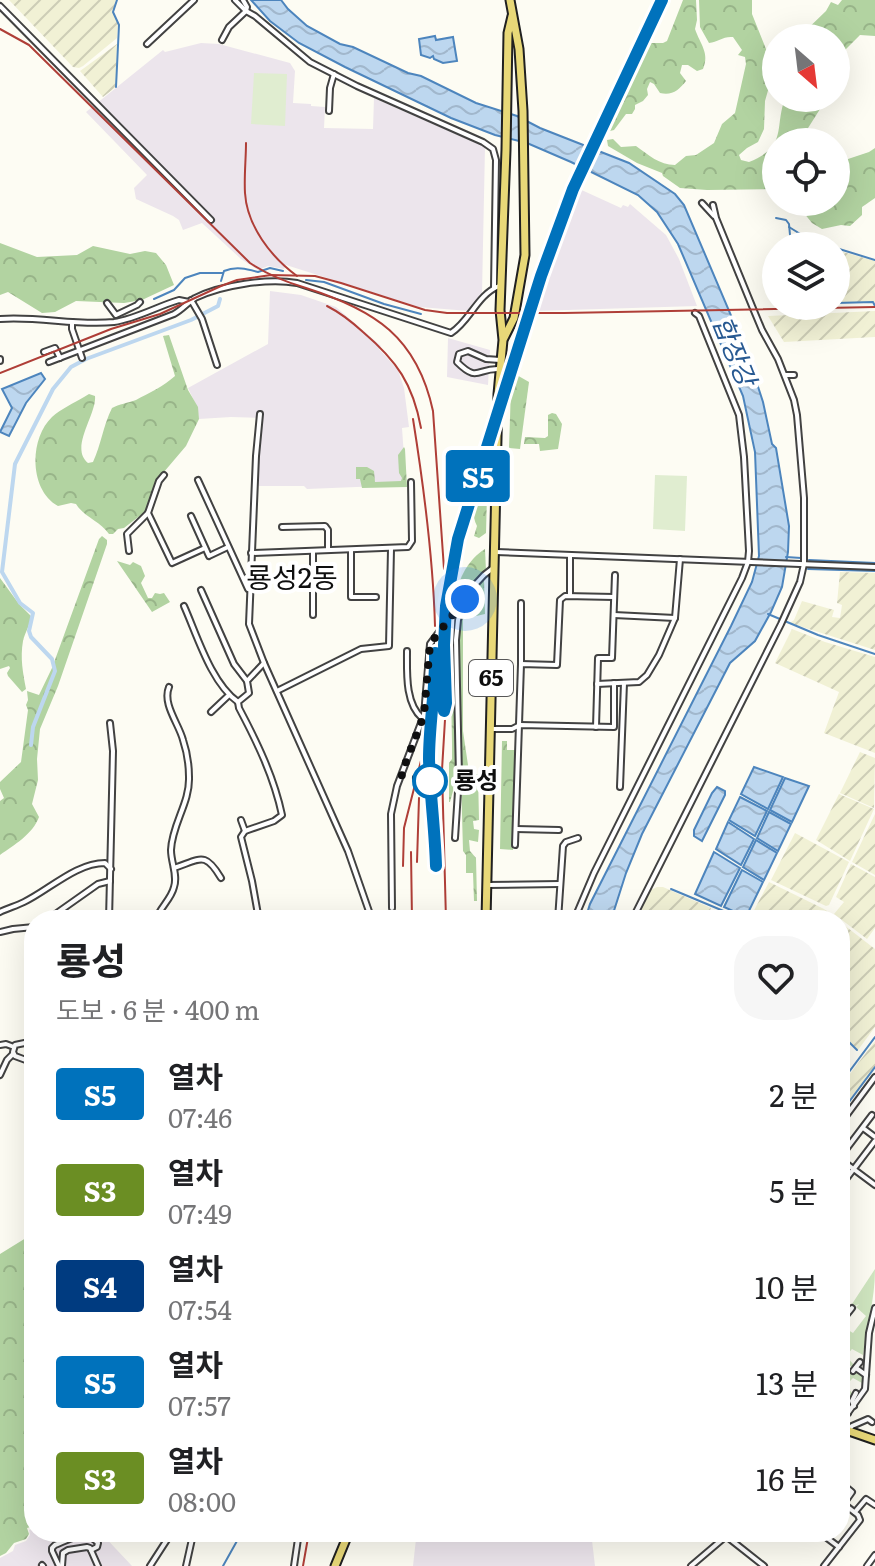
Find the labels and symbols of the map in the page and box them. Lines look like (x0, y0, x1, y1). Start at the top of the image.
north arrow (762, 24, 850, 112)
water label: 합장강 (705, 309, 769, 393)
line badge: S5 (442, 450, 514, 502)
district label: 룡성2동 (246, 555, 338, 597)
your location (445, 579, 485, 619)
road number: 65 (469, 660, 513, 696)
place label: 룡성 (454, 761, 498, 796)
marker: 룡성 (413, 764, 447, 798)

